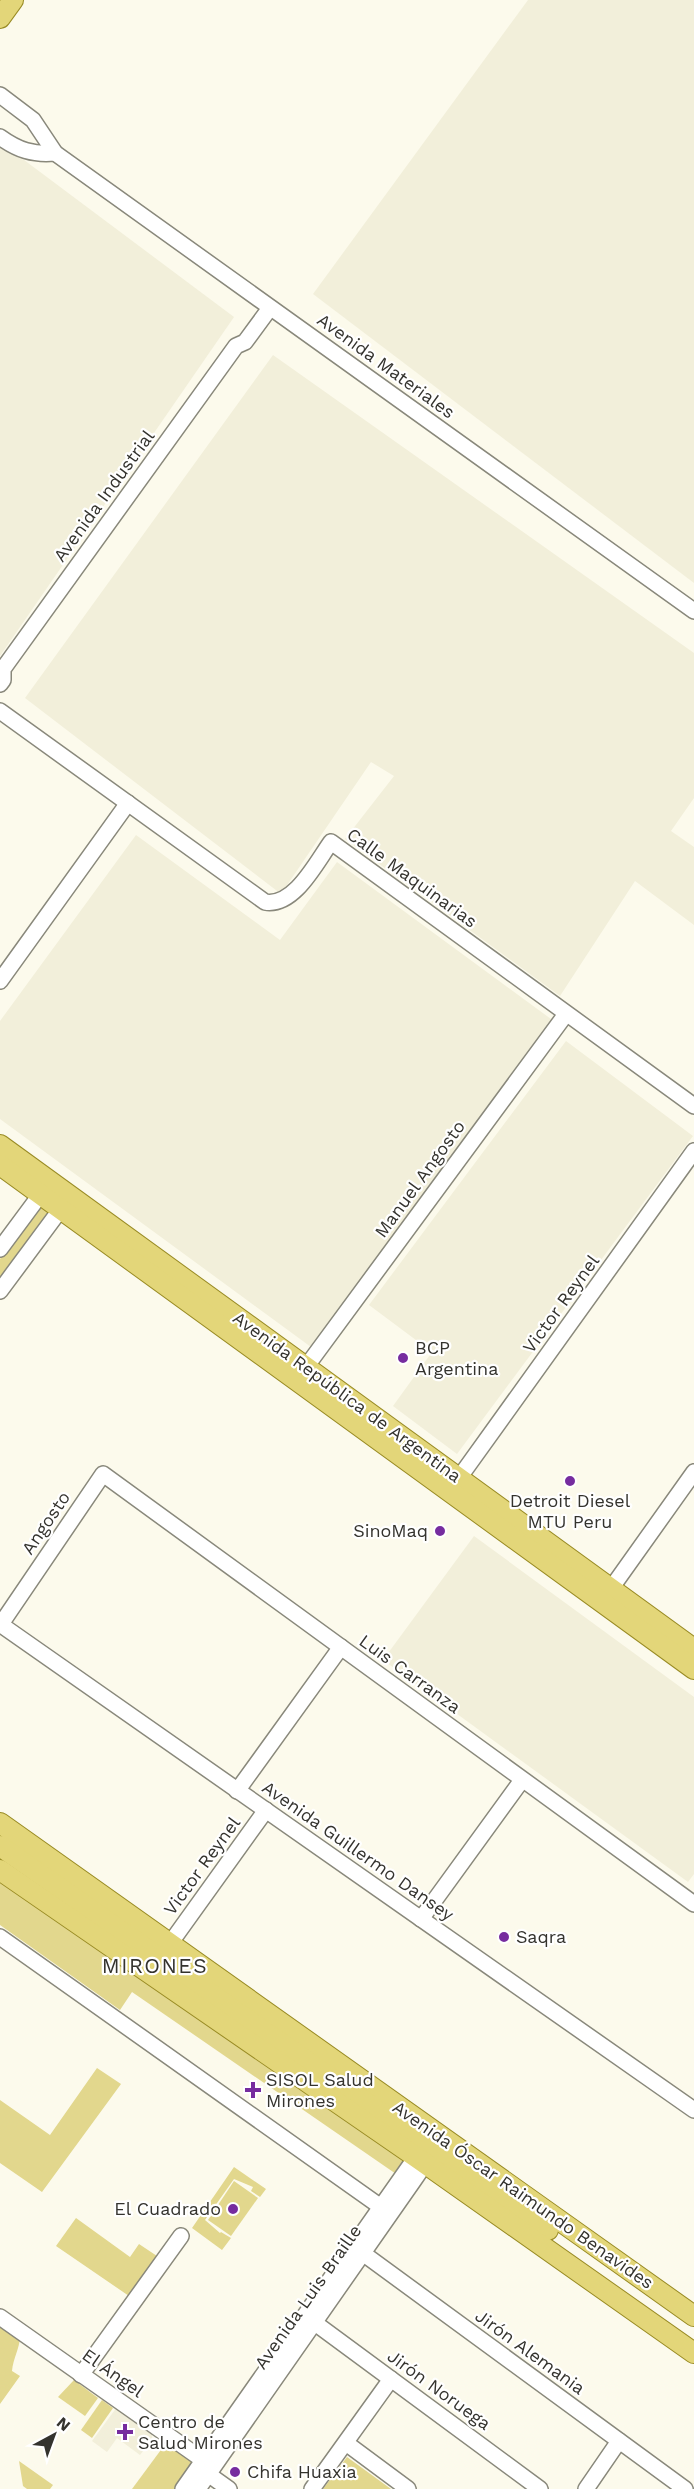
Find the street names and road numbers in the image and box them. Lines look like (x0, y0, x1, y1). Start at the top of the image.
street label: Avenida Materiales (313, 309, 459, 423)
street label: Avenida Industrial (49, 425, 159, 566)
street label: Calle Maquinarias (343, 823, 482, 932)
street label: Manuel Angosto (370, 1116, 469, 1241)
street label: Victor Reynel (518, 1250, 603, 1357)
street label: Avenida República de Argentina (229, 1307, 465, 1486)
street label: Angosto (17, 1487, 74, 1558)
street label: Luis Carranza (356, 1630, 465, 1717)
street label: Avenida Guillermo Dansey (258, 1776, 459, 1925)
street label: Victor Reynel (159, 1812, 244, 1919)
street label: Avenida Óscar Raimundo Benavides (389, 2096, 658, 2293)
street label: Avenida Luis Braille (250, 2220, 365, 2373)
street label: Jirón Alemania (471, 2305, 589, 2398)
street label: El Ángel (78, 2344, 148, 2402)
street label: Jirón Noruega (384, 2345, 495, 2434)

